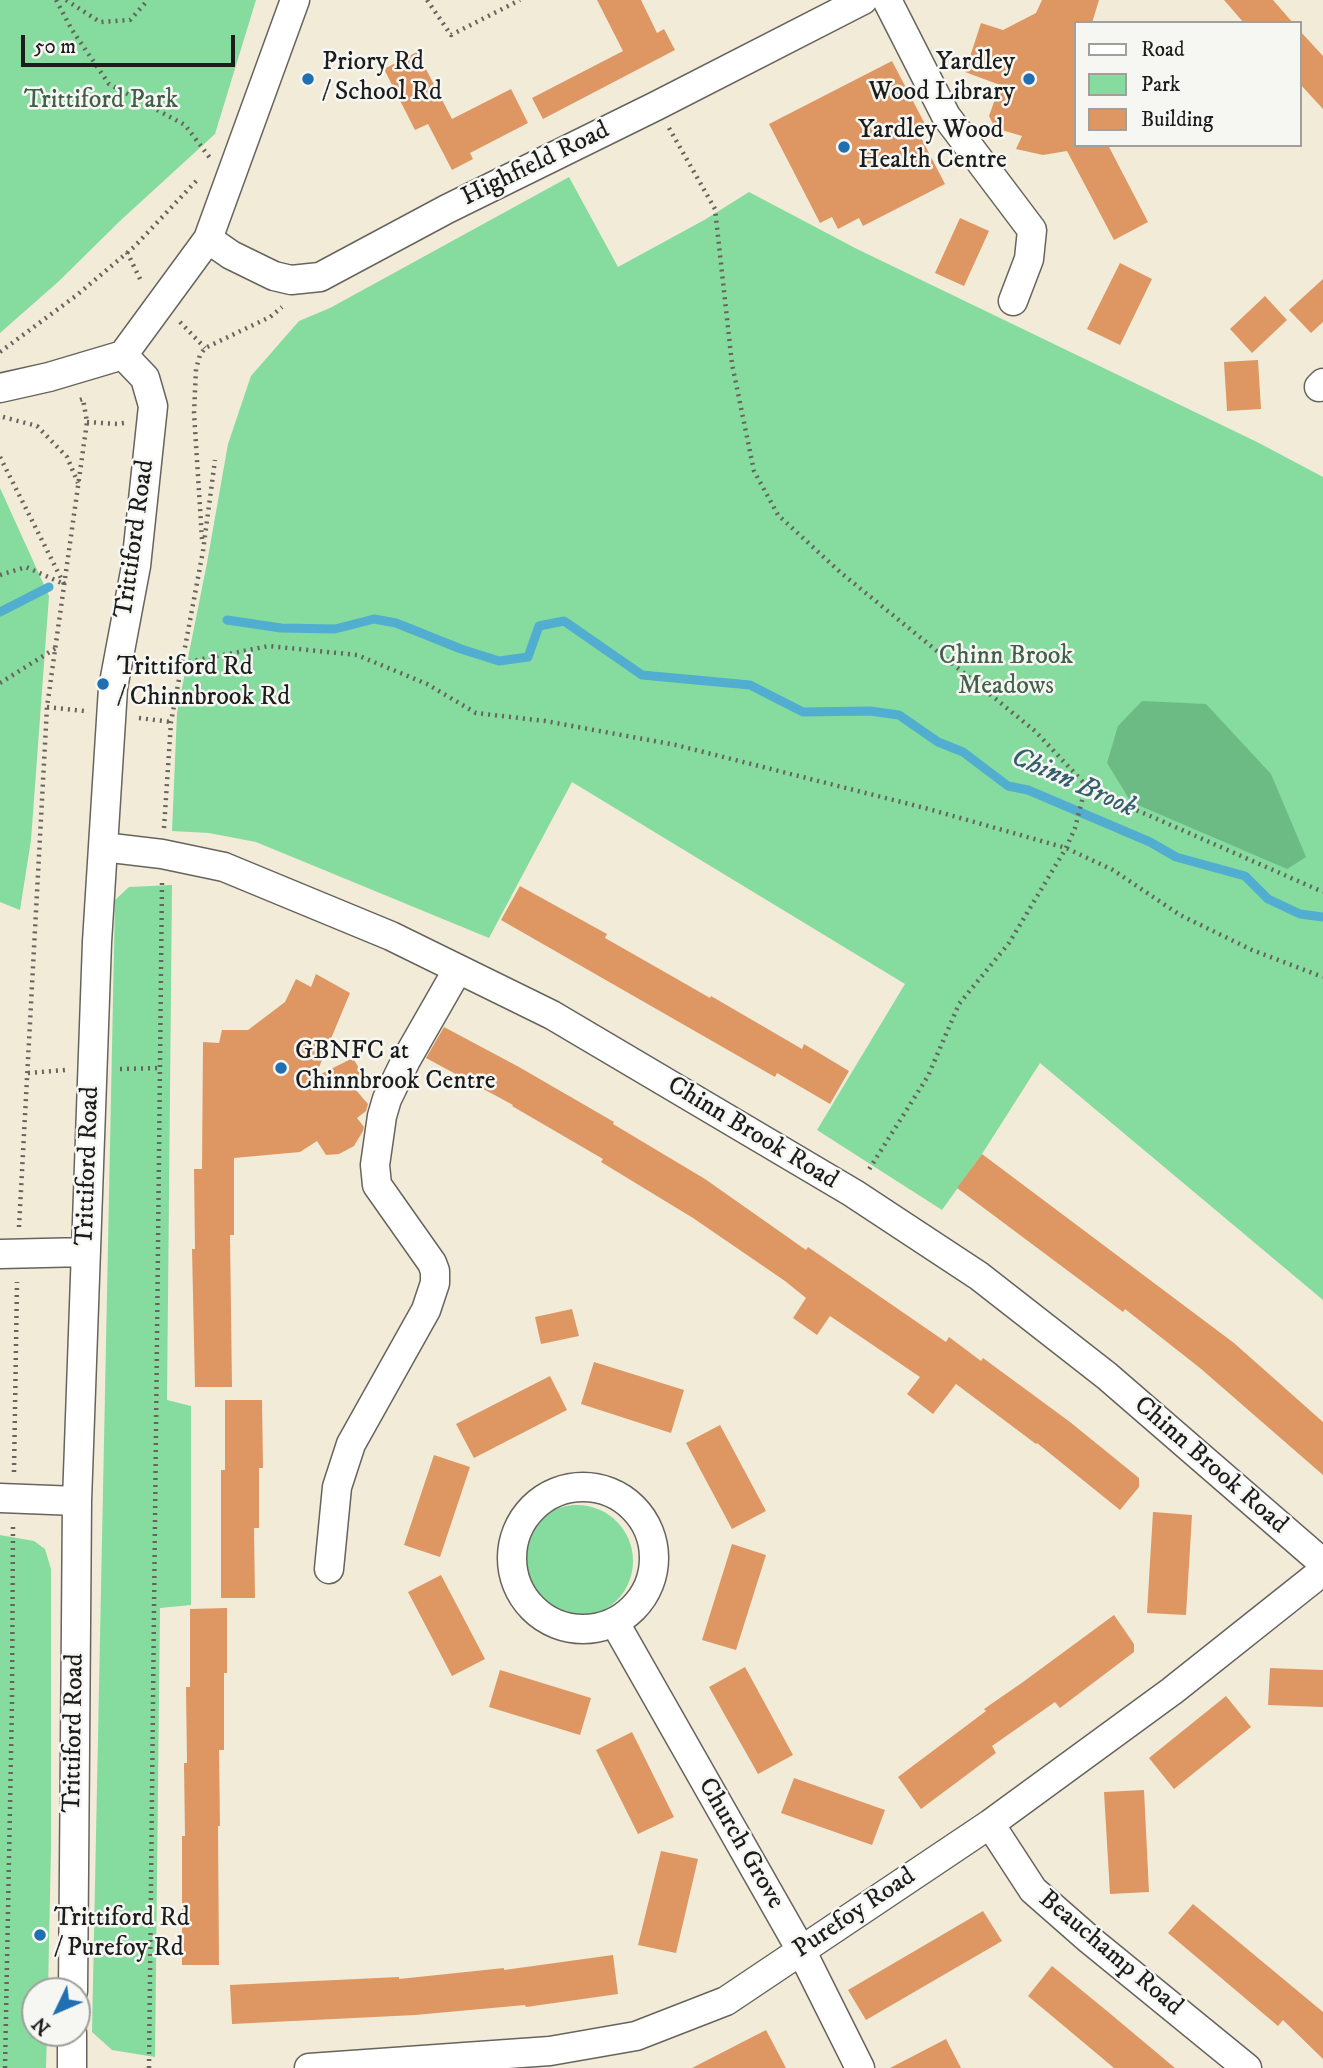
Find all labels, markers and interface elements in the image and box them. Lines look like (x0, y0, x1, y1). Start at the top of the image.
scale bar (24, 21, 238, 65)
legend (1074, 21, 1302, 147)
text: 50 m (34, 34, 76, 60)
text: Road (1141, 37, 1185, 63)
place label: Priory Rd / School Rd (322, 48, 442, 110)
place label: Yardley Wood Library (868, 48, 1015, 110)
marker: Priory Rd / School Rd (300, 71, 316, 87)
marker: Yardley Wood Library (1021, 71, 1037, 87)
text: Park (1141, 72, 1180, 98)
park label: Trittiford Park (24, 86, 178, 118)
text: Building (1141, 107, 1213, 133)
street label: Highfield Road (457, 116, 615, 214)
place label: Yardley Wood Health Centre (858, 116, 1007, 178)
marker: Yardley Wood Health Centre (836, 139, 852, 155)
street label: Trittiford Road (109, 458, 163, 620)
park label: Chinn Brook Meadows (939, 642, 1073, 704)
place label: Trittiford Rd / Chinnbrook Rd (117, 653, 290, 714)
marker: Trittiford Rd / Chinnbrook Rd (95, 676, 111, 692)
water label: Chinn Brook (1005, 742, 1141, 826)
place label: GBNFC at Chinnbrook Centre (295, 1037, 495, 1098)
marker: GBNFC at Chinnbrook Centre (273, 1060, 289, 1076)
street label: Chinn Brook Road (661, 1071, 843, 1197)
street label: Trittiford Road (71, 1086, 107, 1246)
street label: Chinn Brook Road (1127, 1391, 1293, 1541)
street label: Trittiford Road (58, 1653, 92, 1813)
street label: Church Grove (690, 1773, 790, 1915)
street label: Purefoy Road (788, 1862, 922, 1966)
street label: Beauchamp Road (1032, 1885, 1188, 2023)
place label: Trittiford Rd / Purefoy Rd (54, 1904, 190, 1966)
marker: Trittiford Rd / Purefoy Rd (32, 1927, 48, 1943)
north arrow (21, 1977, 91, 2047)
text: N (28, 2012, 56, 2039)

